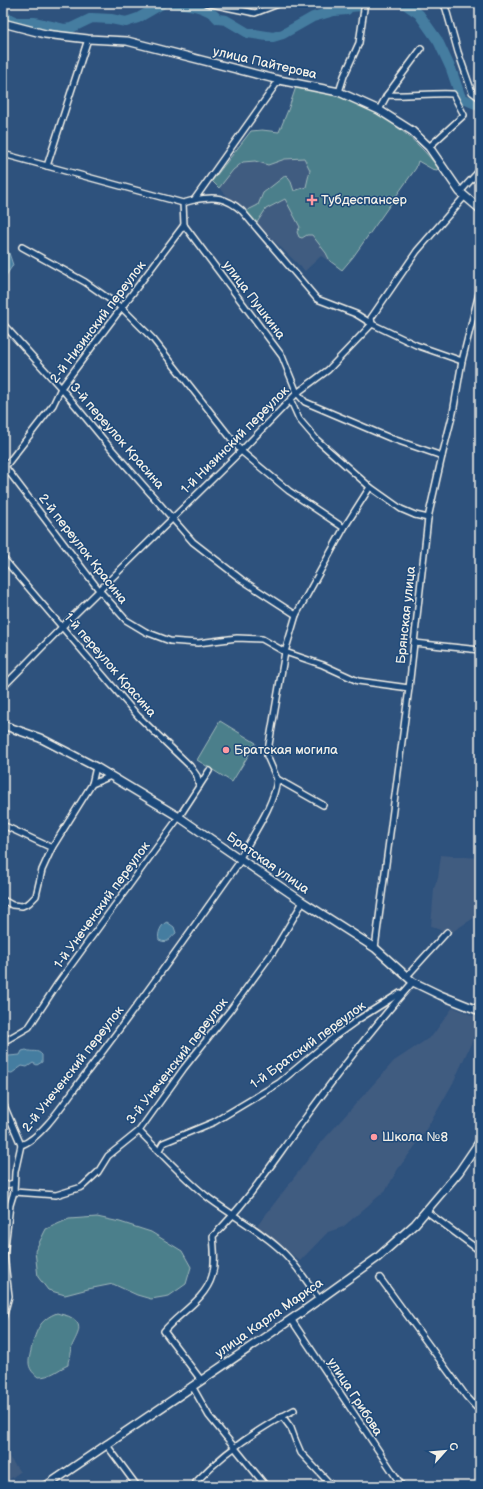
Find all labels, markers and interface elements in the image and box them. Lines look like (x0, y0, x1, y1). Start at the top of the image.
street label: улица Пайтерова (211, 43, 319, 83)
place label: Тубдеспансер (321, 192, 407, 208)
marker: Тубдеспансер (306, 194, 318, 206)
street label: улица Пушкина (219, 257, 289, 343)
street label: 2-й Низинский переулок (47, 258, 149, 386)
street label: 3-й переулок Красина (66, 380, 168, 493)
street label: 1-й Низинский переулок (178, 383, 292, 497)
street label: 2-й переулок Красина (35, 491, 131, 608)
street label: Брянская улица (393, 565, 419, 665)
street label: 1-й переулок Красина (60, 610, 160, 721)
place label: Братская могила (234, 742, 338, 758)
marker: Братская могила (221, 745, 231, 755)
street label: Братская улица (224, 829, 313, 898)
street label: 1-й Унеченский переулок (51, 838, 153, 972)
street label: 3-й Унеченский переулок (123, 995, 231, 1127)
street label: 1-й Братский переулок (247, 998, 369, 1092)
street label: 2-й Унеченский переулок (19, 1003, 127, 1135)
place label: Школа №8 (382, 1129, 448, 1145)
marker: Школа №8 (369, 1132, 379, 1142)
street label: улица Карла Маркса (212, 1275, 326, 1361)
street label: улица Грибова (324, 1355, 386, 1439)
north arrow (425, 1431, 465, 1471)
text: С (446, 1440, 461, 1453)

